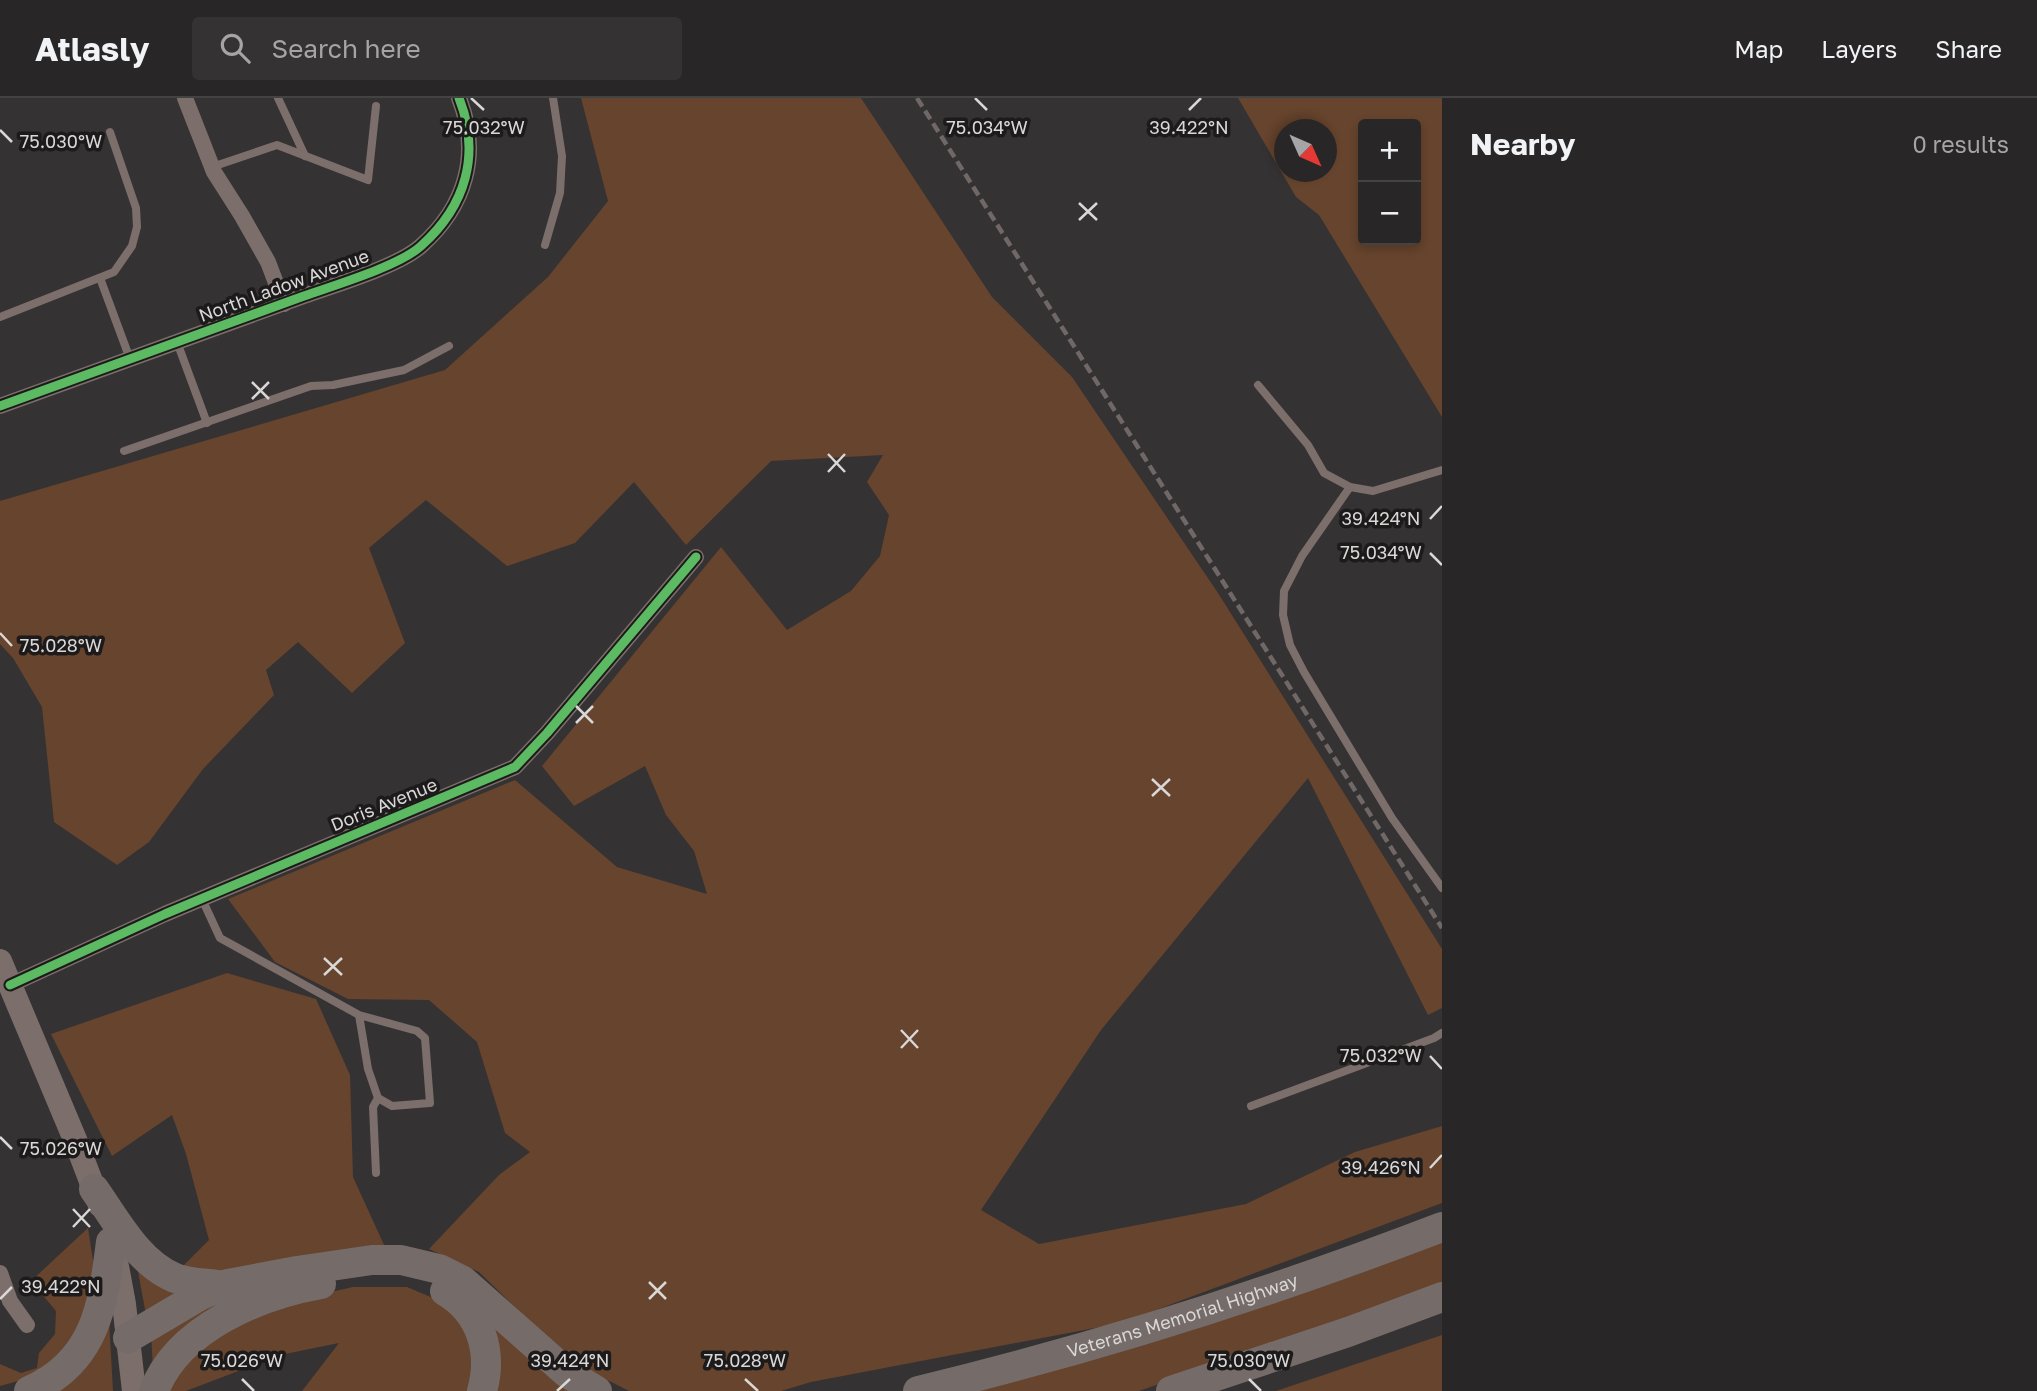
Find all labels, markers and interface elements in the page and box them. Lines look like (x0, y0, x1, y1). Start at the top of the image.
search box (192, 17, 682, 80)
text: Atlasly (35, 29, 150, 68)
icon: search (216, 29, 254, 67)
text: Search here (272, 33, 421, 64)
text: Map (1734, 34, 1783, 63)
text: Layers (1821, 34, 1897, 63)
text: Share (1935, 34, 2002, 63)
text: 75.032°W (443, 116, 525, 138)
text: 75.034°W (946, 116, 1028, 138)
text: 39.422°N (1149, 116, 1229, 138)
north arrow (1274, 119, 1337, 182)
map controls (1358, 119, 1421, 245)
button: + (1358, 119, 1421, 182)
text: Nearby (1470, 126, 1575, 162)
text: 75.030°W (20, 130, 102, 152)
text: 0 results (1913, 130, 2009, 158)
button: − (1358, 182, 1421, 245)
street label: North Ladow Avenue (196, 244, 372, 326)
text: 39.424°N (1341, 507, 1421, 529)
text: 75.034°W (1340, 541, 1422, 563)
text: 75.028°W (20, 634, 102, 656)
street label: Doris Avenue (327, 773, 440, 835)
text: 75.032°W (1340, 1044, 1422, 1066)
text: 75.026°W (20, 1137, 102, 1159)
text: 39.426°N (1341, 1156, 1421, 1178)
street label: Veterans Memorial Highway (1064, 1268, 1301, 1362)
text: 39.422°N (21, 1275, 101, 1297)
text: 75.026°W (201, 1349, 283, 1371)
text: 39.424°N (530, 1349, 610, 1371)
text: 75.028°W (704, 1349, 786, 1371)
text: 75.030°W (1208, 1349, 1290, 1371)

